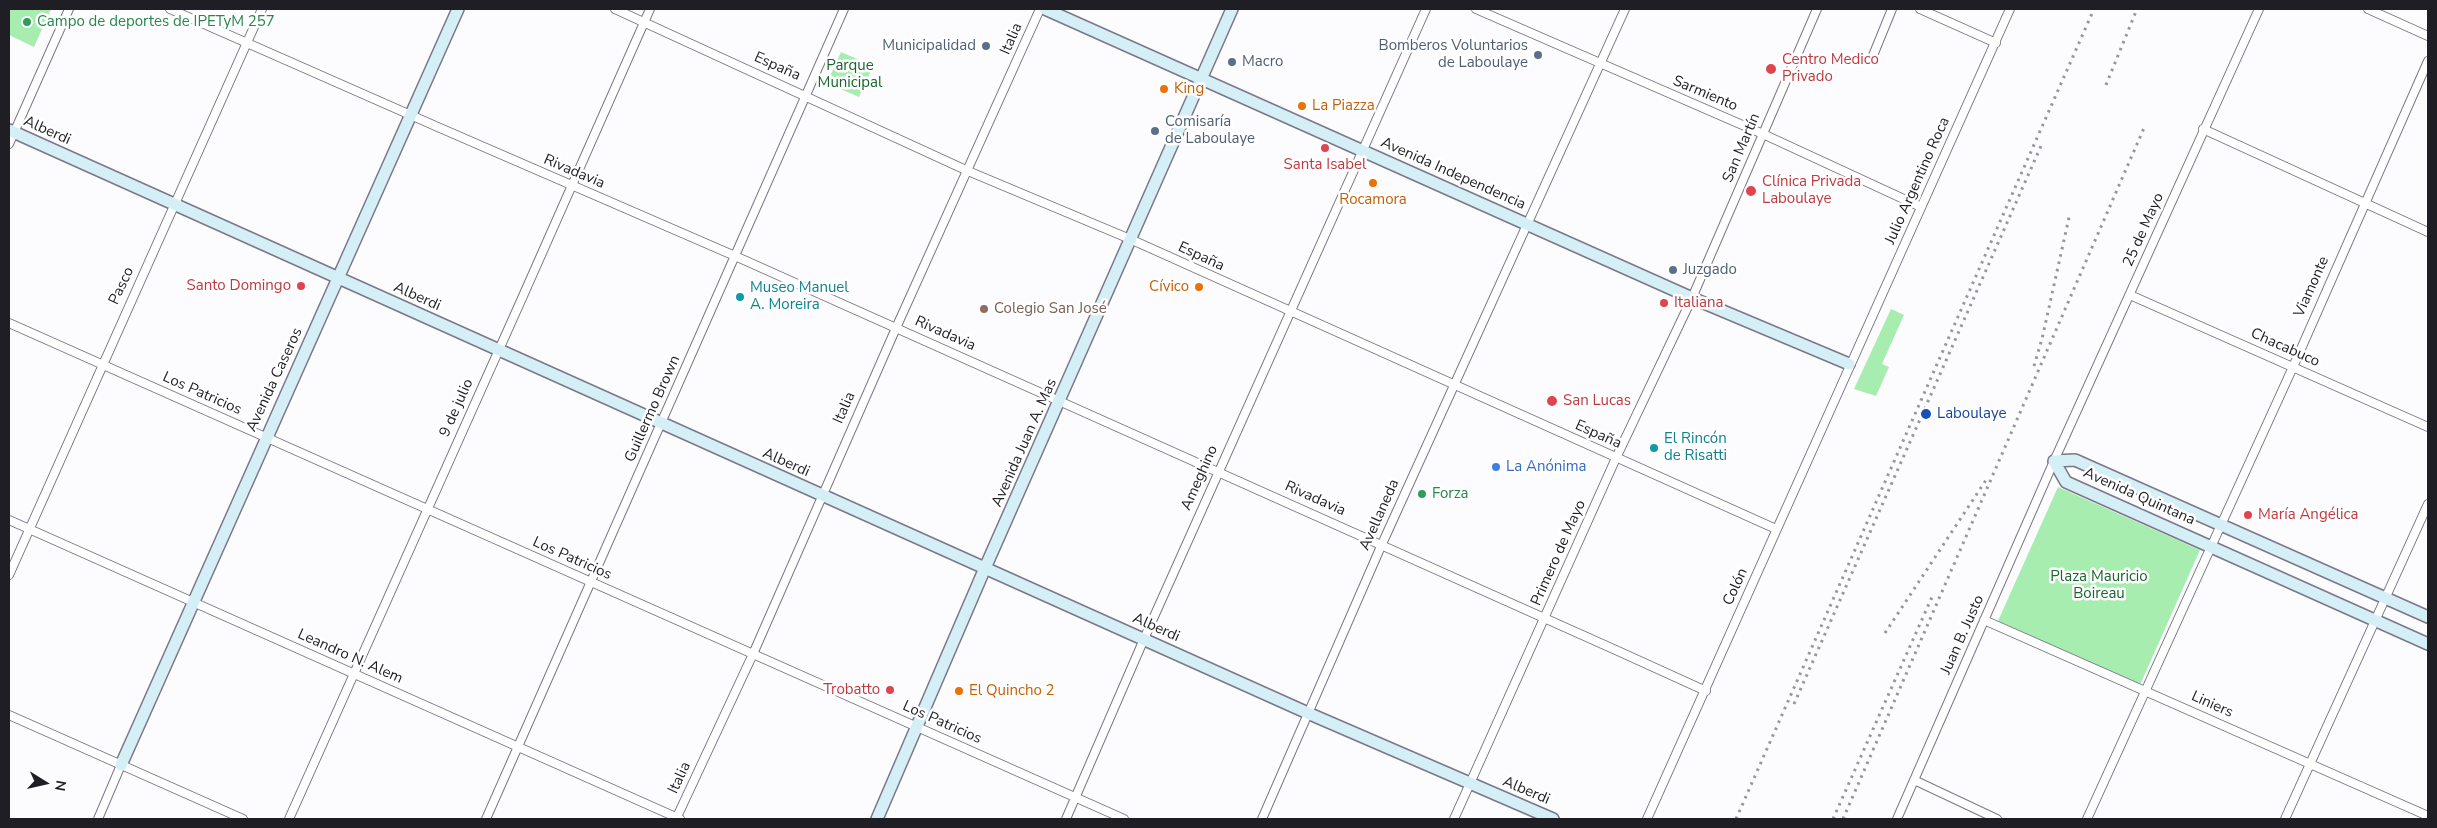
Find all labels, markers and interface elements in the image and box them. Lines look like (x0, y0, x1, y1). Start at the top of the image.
place label: Campo de deportes de IPETyM 257 (37, 13, 275, 31)
marker: Campo de deportes de IPETyM 257 (21, 16, 33, 28)
street label: Italia (997, 20, 1027, 58)
place label: Municipalidad (882, 37, 976, 55)
place label: Bomberos Voluntarios de Laboulaye (1378, 37, 1528, 72)
marker: Municipalidad (980, 40, 992, 52)
street label: España (751, 49, 803, 85)
marker: Bomberos Voluntarios de Laboulaye (1532, 49, 1544, 61)
place label: Centro Medico Privado (1782, 51, 1879, 86)
place label: Macro (1242, 53, 1283, 71)
marker: Macro (1226, 56, 1238, 68)
park label: Parque Municipal (818, 57, 882, 92)
marker: Centro Medico Privado (1764, 62, 1778, 76)
street label: Sarmiento (1670, 72, 1740, 116)
place label: King (1174, 80, 1204, 98)
marker: King (1158, 83, 1170, 95)
place label: La Piazza (1312, 97, 1375, 115)
marker: La Piazza (1296, 100, 1308, 112)
street label: San Martín (1719, 111, 1765, 185)
street label: Alberdi (21, 113, 73, 149)
place label: Comisaría de Laboulaye (1165, 113, 1255, 148)
street label: Julio Argentino Roca (1882, 115, 1954, 247)
marker: Comisaría de Laboulaye (1149, 125, 1161, 137)
street label: Avenida Independencia (1378, 134, 1528, 214)
marker: Santa Isabel (1319, 142, 1331, 154)
street label: Rivadavia (541, 151, 607, 193)
place label: Santa Isabel (1284, 156, 1366, 174)
place label: Clínica Privada Laboulaye (1762, 173, 1861, 208)
marker: Rocamora (1367, 177, 1379, 189)
marker: Clínica Privada Laboulaye (1744, 184, 1758, 198)
street label: 25 de Mayo (2120, 190, 2168, 270)
place label: Rocamora (1339, 191, 1407, 209)
street label: España (1175, 238, 1227, 276)
street label: Viamonte (2291, 254, 2333, 320)
place label: Juzgado (1683, 261, 1737, 279)
street label: Pasco (106, 264, 138, 308)
marker: Juzgado (1667, 264, 1679, 276)
place label: Santo Domingo (186, 277, 291, 295)
place label: Cívico (1149, 278, 1189, 296)
street label: Alberdi (391, 279, 443, 315)
place label: Museo Manuel A. Moreira (750, 279, 849, 314)
marker: Santo Domingo (295, 280, 307, 292)
marker: Cívico (1193, 281, 1205, 293)
marker: Museo Manuel A. Moreira (734, 291, 746, 303)
place label: Italiana (1674, 294, 1723, 312)
marker: Italiana (1658, 297, 1670, 309)
place label: Colegio San José (994, 300, 1107, 318)
marker: Colegio San José (978, 303, 990, 315)
street label: Rivadavia (912, 313, 978, 355)
street label: Avenida Caseros (243, 325, 307, 435)
street label: Chacabuco (2248, 325, 2322, 371)
street label: Guillermo Brown (621, 353, 685, 465)
street label: Los Patricios (160, 369, 244, 419)
street label: 9 de julio (436, 376, 478, 440)
street label: Avenida Juan A. Mas (989, 376, 1061, 510)
street label: Italia (830, 389, 860, 427)
place label: San Lucas (1563, 392, 1631, 410)
marker: San Lucas (1545, 394, 1559, 408)
place label: Laboulaye (1937, 405, 2006, 423)
marker: Laboulaye (1919, 407, 1933, 421)
street label: España (1572, 417, 1624, 453)
place label: El Rincón de Risatti (1664, 430, 1727, 465)
marker: El Rincón de Risatti (1648, 442, 1660, 454)
street label: Ameghino (1178, 443, 1222, 513)
street label: Alberdi (760, 445, 812, 481)
place label: La Anónima (1506, 458, 1587, 476)
marker: La Anónima (1490, 461, 1502, 473)
street label: Avenida Quintana (2080, 464, 2198, 530)
street label: Avellaneda (1356, 477, 1404, 553)
street label: Rivadavia (1282, 478, 1348, 520)
place label: Forza (1432, 485, 1468, 503)
marker: Forza (1416, 488, 1428, 500)
street label: Primero de Mayo (1528, 497, 1590, 609)
place label: María Angélica (2258, 506, 2358, 524)
marker: María Angélica (2242, 509, 2254, 521)
street label: Los Patricios (530, 534, 614, 584)
street label: Colón (1720, 565, 1752, 609)
park label: Plaza Mauricio Boireau (2050, 568, 2148, 603)
street label: Juan B. Justo (1938, 593, 1988, 677)
street label: Alberdi (1130, 610, 1182, 646)
street label: Leandro N. Alem (295, 626, 405, 688)
place label: Trobatto (823, 681, 880, 699)
place label: El Quincho 2 (969, 682, 1055, 700)
marker: Trobatto (884, 684, 896, 696)
marker: El Quincho 2 (953, 685, 965, 697)
street label: Liniers (2188, 688, 2236, 722)
street label: Los Patricios (900, 698, 984, 748)
north arrow (20, 758, 70, 808)
street label: Italia (665, 759, 695, 797)
street label: Alberdi (1500, 773, 1552, 809)
text: N (50, 779, 71, 792)

